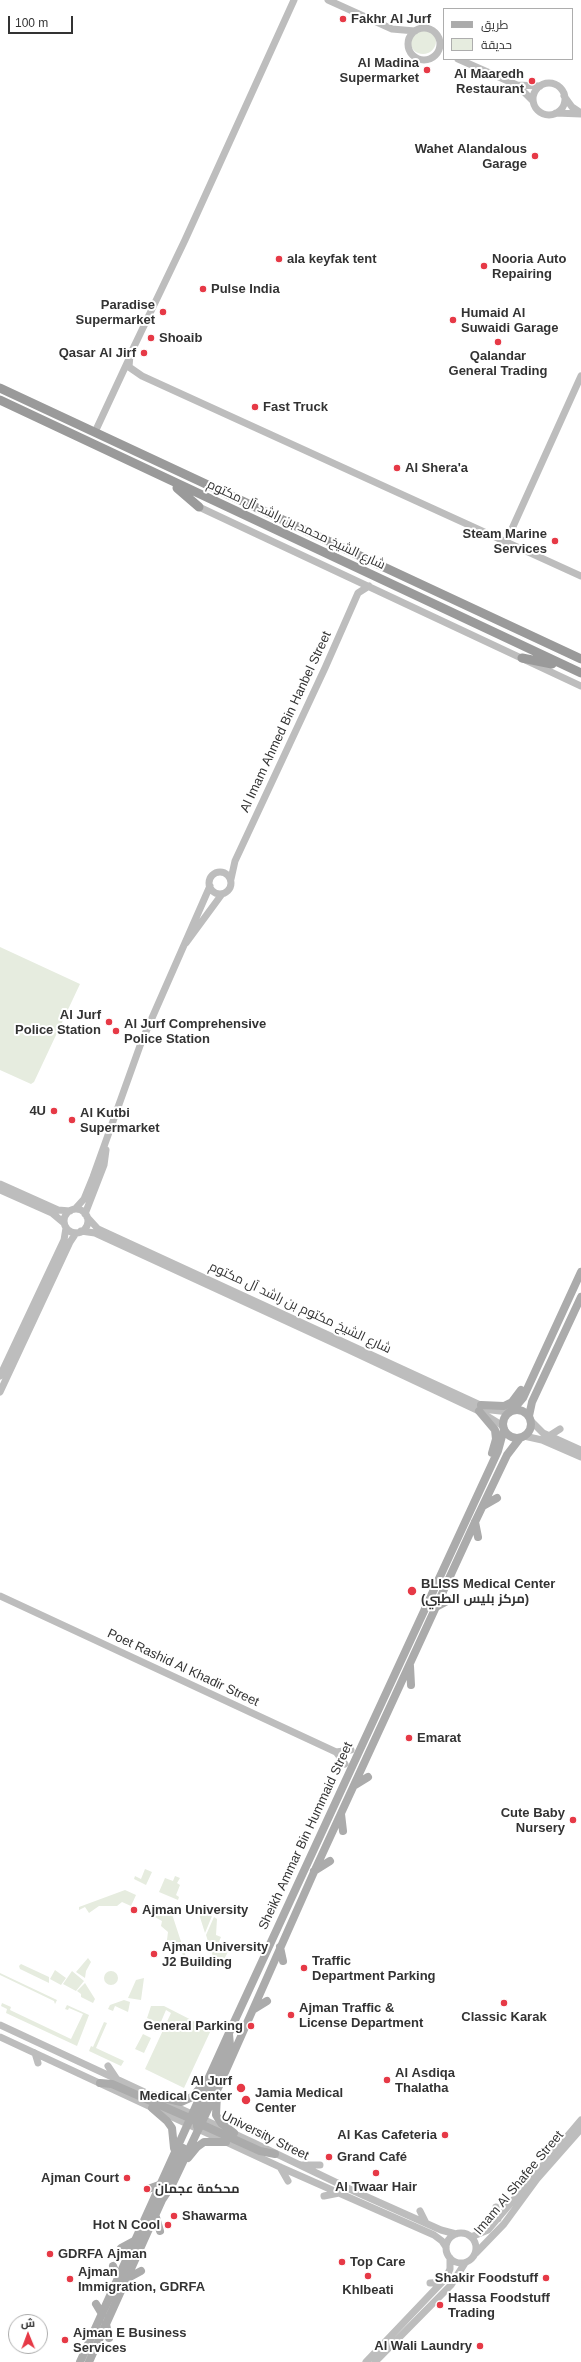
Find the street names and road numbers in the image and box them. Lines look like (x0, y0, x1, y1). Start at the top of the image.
street label: شارع الشيخ محمد بن راشد آل مكتوم (204, 477, 388, 573)
street label: Al Imam Ahmed Bin Hanbel Street (237, 629, 335, 815)
street label: شارع الشيخ مكتوم بن راشد آل مكتوم (206, 1259, 394, 1357)
street label: Poet Rashid Al Khadir Street (105, 1626, 261, 1710)
street label: Sheikh Ammar Bin Hummaid Street (256, 1740, 356, 1932)
street label: University Street (219, 2108, 311, 2164)
street label: Imam Al Shafee Street (471, 2128, 567, 2238)

